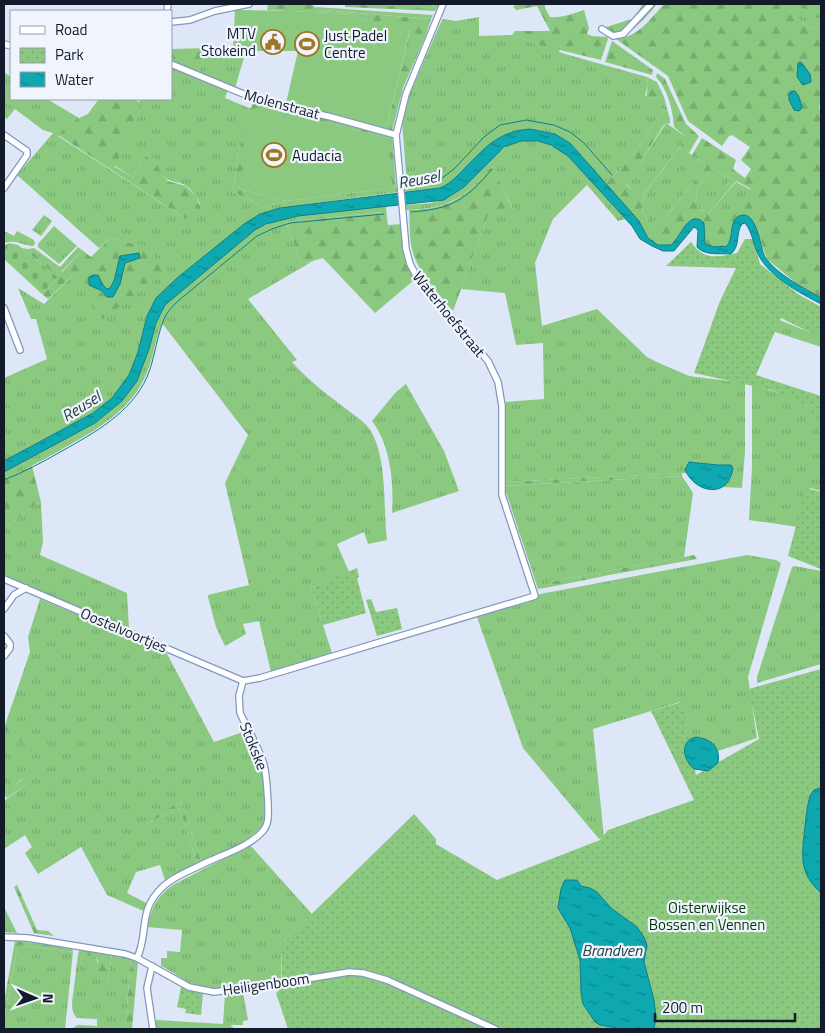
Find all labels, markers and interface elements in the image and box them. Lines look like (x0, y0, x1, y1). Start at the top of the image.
legend (10, 10, 172, 100)
text: Road (55, 18, 87, 41)
place label: MTV Stokeind (201, 22, 256, 62)
place label: Just Padel Centre (324, 24, 387, 64)
public building icon: MTV Stokeind (260, 29, 286, 55)
sports icon: Just Padel Centre (294, 31, 320, 57)
text: Park (55, 43, 84, 66)
text: Water (55, 68, 94, 91)
street label: Molenstraat (242, 83, 323, 125)
sports icon: Audacia (261, 142, 287, 168)
place label: Audacia (292, 144, 342, 167)
water label: Reusel (396, 163, 443, 194)
street label: Waterhoefstraat (407, 266, 491, 363)
water label: Reusel (57, 384, 106, 427)
street label: Oostelvoortjes (77, 601, 171, 659)
street label: Stokske (234, 719, 274, 773)
park label: Oisterwijkse Bossen en Vennen (649, 896, 765, 936)
water label: Brandven (582, 938, 643, 962)
street label: Heiligenboom (221, 967, 311, 1001)
north arrow (10, 973, 60, 1023)
scale bar (655, 990, 795, 1022)
text: N (38, 993, 59, 1004)
text: 200 m (662, 996, 703, 1019)

